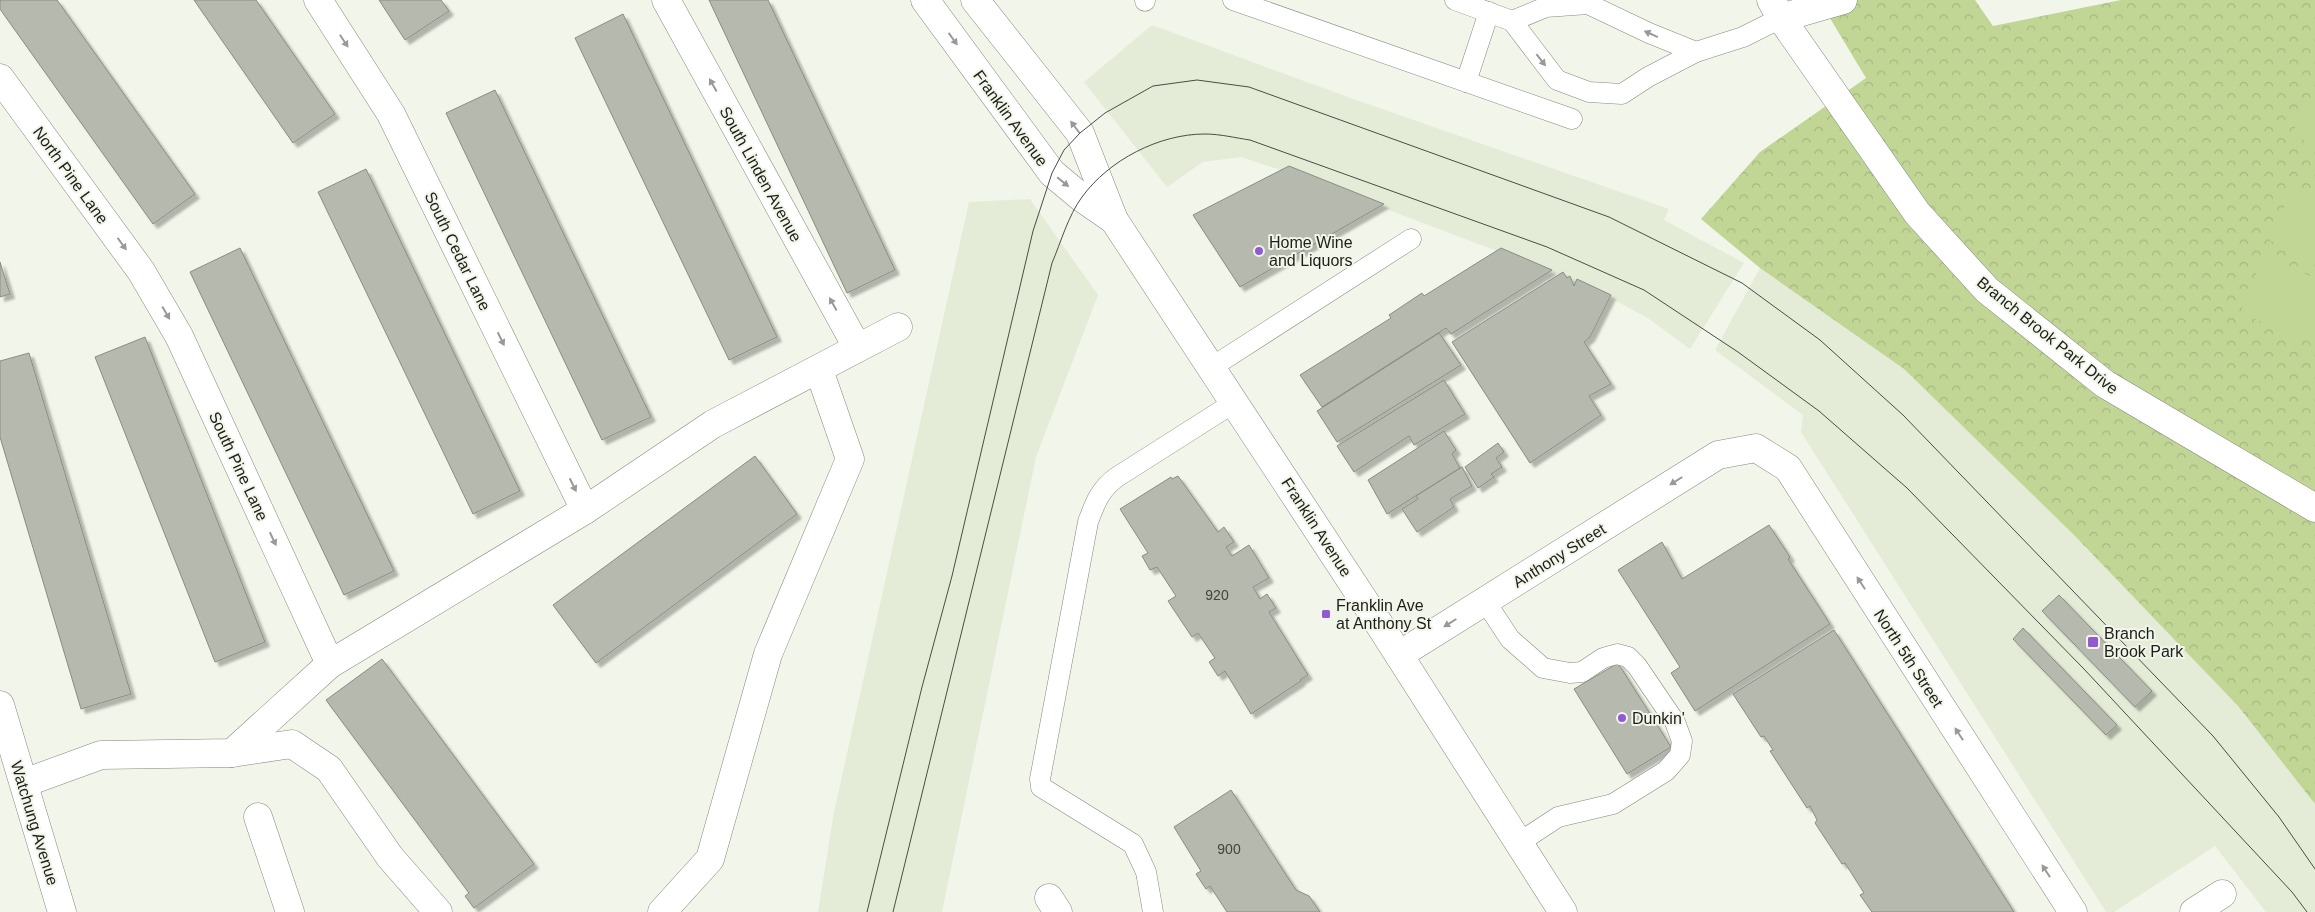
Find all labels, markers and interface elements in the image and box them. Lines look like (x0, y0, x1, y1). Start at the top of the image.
one-way arrow (1644, 29, 1658, 37)
one-way arrow (948, 33, 958, 46)
one-way arrow (339, 34, 349, 48)
one-way arrow (1536, 53, 1547, 66)
street label: Franklin Avenue (970, 67, 1051, 170)
one-way arrow (709, 78, 717, 93)
street label: South Linden Avenue (716, 104, 805, 245)
one-way arrow (1070, 120, 1080, 134)
street label: North Pine Lane (30, 124, 112, 227)
one-way arrow (1056, 177, 1069, 188)
street label: South Cedar Lane (421, 189, 494, 313)
place label: Home Wine and Liquors (1269, 234, 1353, 269)
one-way arrow (117, 237, 127, 251)
marker: Home Wine and Liquors (1253, 245, 1265, 257)
street label: Branch Brook Park Drive (1974, 273, 2122, 397)
one-way arrow (829, 298, 838, 311)
one-way arrow (162, 306, 170, 321)
one-way arrow (498, 332, 506, 346)
street label: South Pine Lane (206, 409, 271, 524)
street label: Franklin Avenue (1278, 475, 1355, 580)
one-way arrow (1670, 476, 1683, 486)
one-way arrow (569, 478, 577, 492)
street label: Anthony Street (1510, 520, 1609, 591)
one-way arrow (269, 532, 277, 546)
one-way arrow (1857, 576, 1866, 589)
house number: 920 (1205, 587, 1229, 603)
place label: Franklin Ave at Anthony St (1336, 597, 1432, 632)
street label: North 5th Street (1871, 606, 1947, 711)
marker: Franklin Ave at Anthony St (1320, 608, 1332, 620)
one-way arrow (1443, 619, 1457, 628)
place label: Branch Brook Park (2104, 625, 2184, 660)
marker: Branch Brook Park (2086, 635, 2100, 649)
place label: Dunkin' (1632, 710, 1685, 727)
marker: Dunkin' (1616, 712, 1628, 724)
one-way arrow (1954, 728, 1963, 741)
street label: Watchung Avenue (8, 759, 62, 887)
house number: 900 (1217, 841, 1241, 857)
one-way arrow (2042, 864, 2051, 878)

